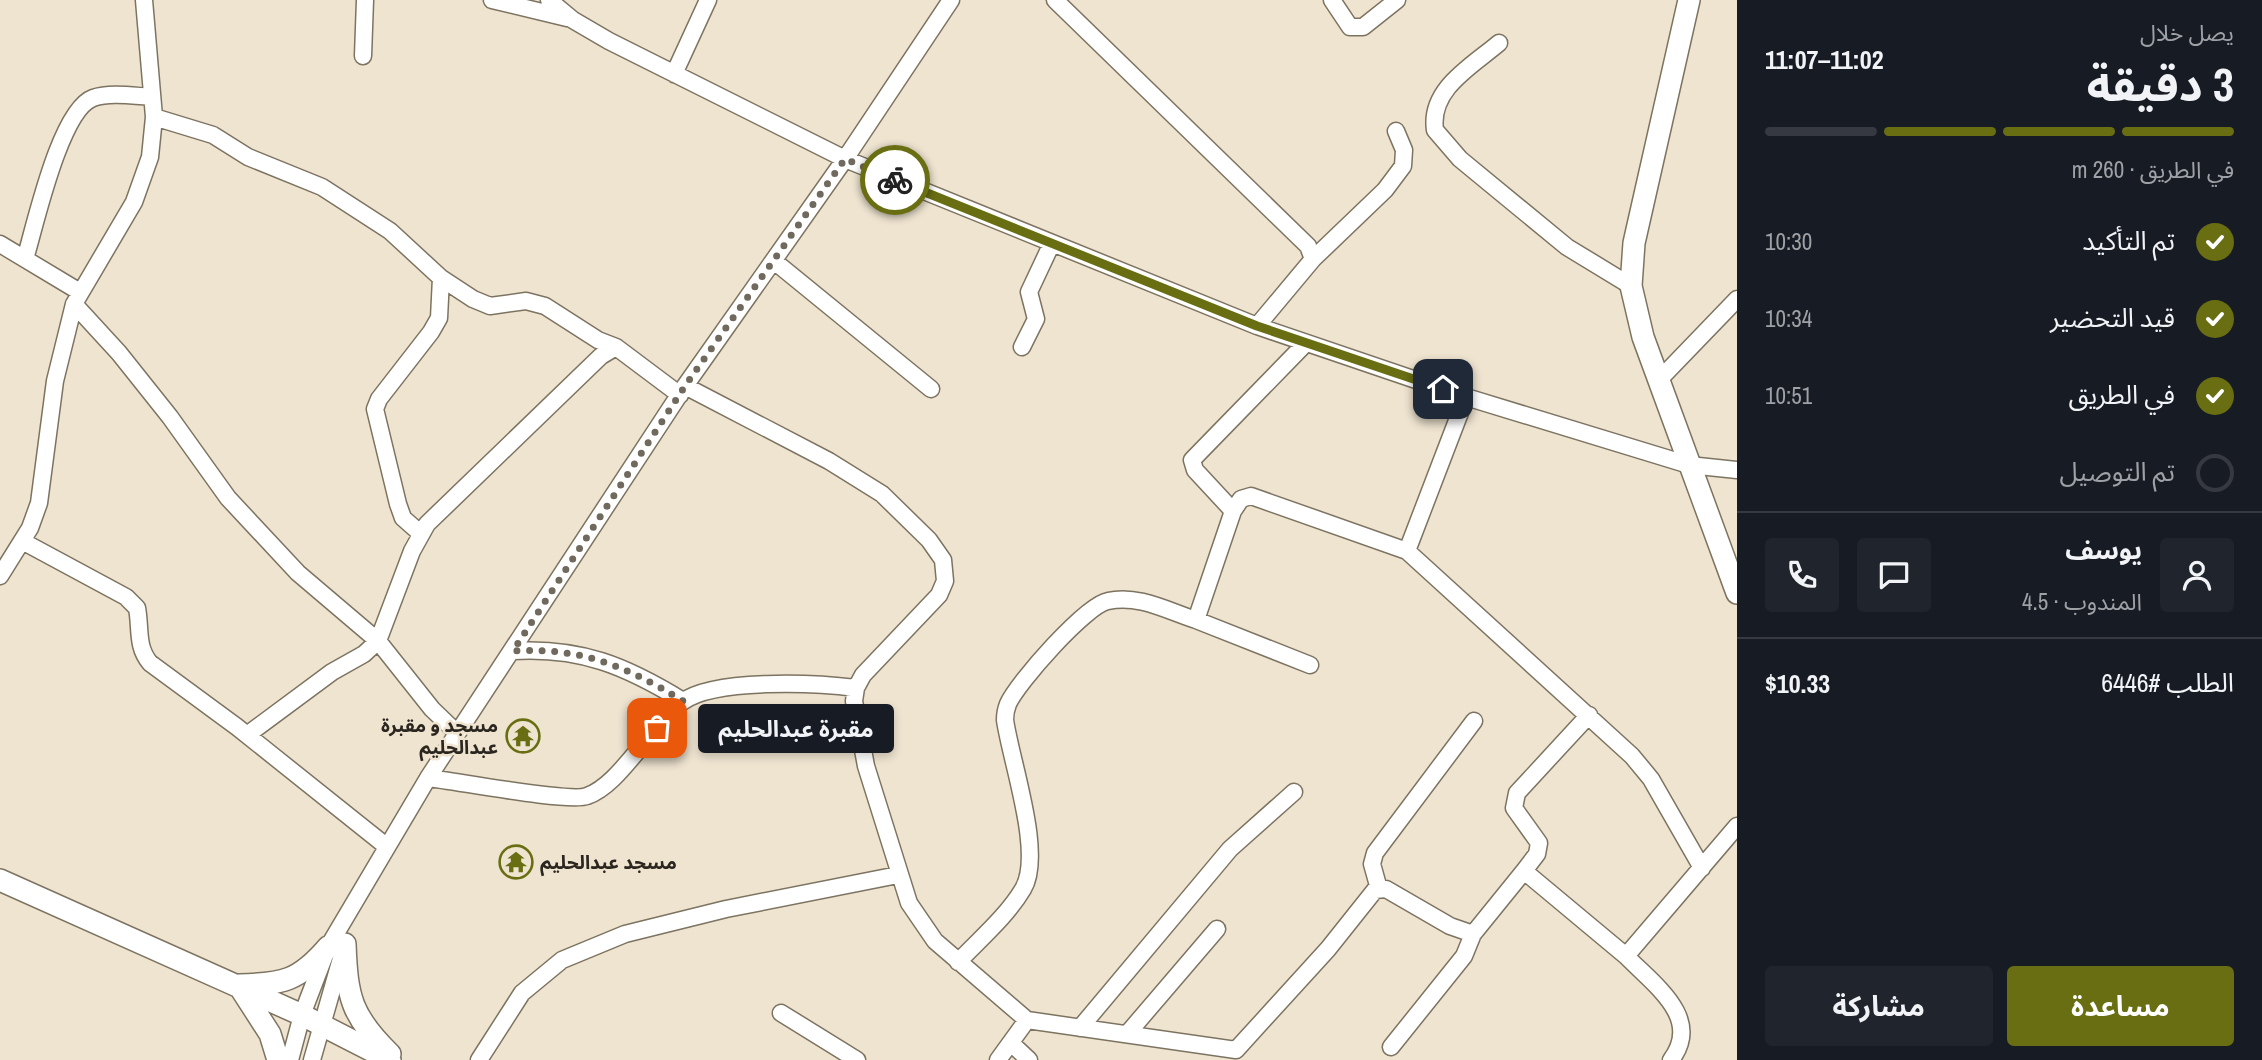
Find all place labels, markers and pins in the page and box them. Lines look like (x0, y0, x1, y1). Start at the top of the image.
pin (1413, 359, 1473, 419)
pin (627, 698, 687, 758)
callout: مقبرة عبدالحليم (699, 704, 895, 752)
place label: مسجد و مقبرة عبدالحليم (381, 712, 498, 762)
temple icon: مسجد و مقبرة عبدالحليم (504, 717, 542, 755)
temple icon: مسجد عبدالحليم (497, 843, 535, 881)
place label: مسجد عبدالحليم (540, 849, 677, 877)

